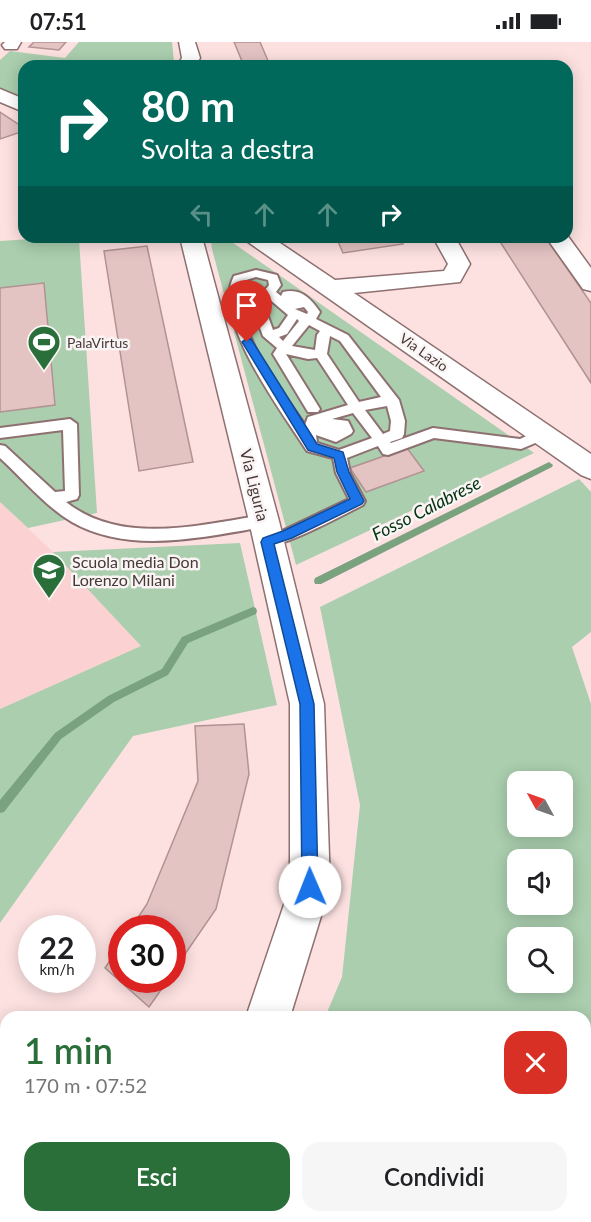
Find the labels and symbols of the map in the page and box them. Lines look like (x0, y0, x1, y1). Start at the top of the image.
pin (221, 280, 272, 342)
sports icon: PalaVirtus (26, 324, 62, 371)
street label: Via Lazio (397, 329, 452, 375)
place label: PalaVirtus (67, 334, 128, 351)
street label: Via Liguria (237, 447, 273, 523)
water label: Fosso Calabrese (368, 471, 484, 545)
school or university icon: Scuola media Don Lorenzo Milani (31, 552, 67, 599)
place label: Scuola media Don Lorenzo Milani (72, 552, 199, 589)
north arrow (507, 771, 573, 837)
position arrow (278, 855, 342, 919)
speed limit sign: 30 (108, 915, 186, 993)

